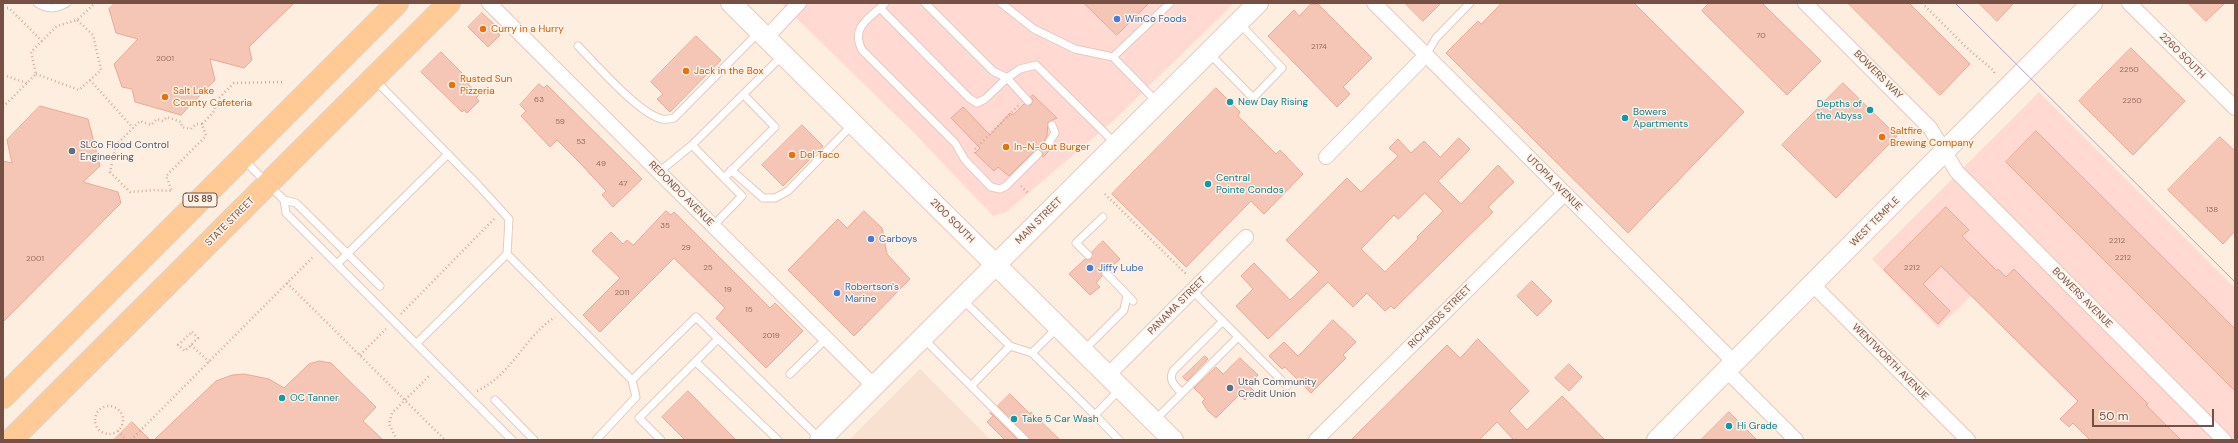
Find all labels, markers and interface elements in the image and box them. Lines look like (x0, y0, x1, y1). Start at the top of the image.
place label: WinCo Foods (1125, 13, 1187, 25)
marker: WinCo Foods (1112, 14, 1122, 24)
place label: Curry in a Hurry (491, 23, 564, 35)
marker: Curry in a Hurry (478, 24, 488, 34)
house number: 70 (1756, 31, 1766, 41)
street label: 2260 SOUTH (2157, 31, 2207, 81)
house number: 2174 (1311, 42, 1327, 52)
street label: BOWERS WAY (1851, 48, 1905, 102)
house number: 2001 (156, 54, 174, 64)
place label: Jack in the Box (694, 65, 763, 77)
house number: 2250 (2119, 65, 2139, 75)
marker: Jack in the Box (681, 66, 691, 76)
place label: Rusted Sun Pizzeria (460, 73, 512, 96)
marker: Rusted Sun Pizzeria (447, 80, 457, 90)
place label: Salt Lake County Cafeteria (173, 85, 252, 108)
marker: Salt Lake County Cafeteria (160, 92, 170, 102)
house number: 63 (534, 95, 544, 105)
place label: New Day Rising (1238, 96, 1308, 108)
house number: 2250 (2122, 96, 2142, 106)
marker: New Day Rising (1225, 97, 1235, 107)
place label: Depths of the Abyss (1816, 98, 1862, 122)
marker: Depths of the Abyss (1865, 105, 1875, 115)
place label: Bowers Apartments (1633, 106, 1688, 130)
marker: Bowers Apartments (1620, 113, 1630, 123)
house number: 59 (555, 117, 565, 127)
place label: Saltfire Brewing Company (1890, 125, 1974, 148)
marker: Saltfire Brewing Company (1877, 132, 1887, 142)
house number: 53 (576, 137, 586, 147)
place label: SLCo Flood Control Engineering (80, 139, 169, 162)
place label: In-N-Out Burger (1014, 141, 1090, 153)
marker: In-N-Out Burger (1001, 142, 1011, 152)
marker: SLCo Flood Control Engineering (67, 146, 77, 156)
place label: Del Taco (800, 149, 839, 161)
marker: Del Taco (787, 150, 797, 160)
street label: UTOPIA AVENUE (1524, 153, 1584, 213)
house number: 49 (596, 159, 606, 169)
street label: REDONDO AVENUE (646, 159, 716, 229)
place label: Central Pointe Condos (1216, 172, 1284, 196)
house number: 47 (618, 179, 628, 189)
marker: Central Pointe Condos (1203, 179, 1213, 189)
road number: US 89 (183, 193, 217, 207)
street label: STATE STREET (203, 195, 257, 249)
street label: MAIN STREET (1013, 195, 1065, 247)
street label: WEST TEMPLE (1848, 195, 1902, 249)
street label: 2100 SOUTH (927, 196, 977, 246)
house number: 138 (2206, 205, 2218, 215)
house number: 35 (660, 221, 670, 231)
place label: Carboys (879, 233, 917, 245)
marker: Carboys (866, 234, 876, 244)
house number: 2212 (2109, 236, 2125, 246)
house number: 29 (681, 243, 691, 253)
house number: 2212 (2115, 253, 2131, 263)
house number: 2001 (26, 254, 44, 264)
place label: Jiffy Lube (1098, 262, 1143, 274)
house number: 25 (703, 263, 713, 273)
marker: Jiffy Lube (1085, 263, 1095, 273)
house number: 2212 (1904, 263, 1920, 273)
street label: BOWERS AVENUE (2049, 265, 2115, 331)
street label: PANAMA STREET (1146, 275, 1208, 337)
place label: Robertson's Marine (845, 281, 899, 304)
street label: RICHARDS STREET (1406, 283, 1474, 351)
house number: 19 (724, 285, 732, 295)
house number: 2011 (615, 288, 629, 298)
marker: Robertson's Marine (832, 288, 842, 298)
house number: 15 (745, 305, 753, 315)
street label: WENTWORTH AVENUE (1849, 321, 1931, 403)
house number: 2019 (762, 331, 780, 341)
place label: Utah Community Credit Union (1238, 376, 1317, 400)
marker: Utah Community Credit Union (1225, 383, 1235, 393)
place label: OC Tanner (290, 392, 339, 404)
marker: OC Tanner (277, 393, 287, 403)
scale bar (2094, 401, 2216, 427)
text: 50 m (2099, 408, 2128, 424)
place label: Take 5 Car Wash (1022, 413, 1098, 425)
marker: Take 5 Car Wash (1009, 414, 1019, 424)
place label: Hi Grade (1737, 420, 1778, 432)
marker: Hi Grade (1724, 421, 1734, 431)

